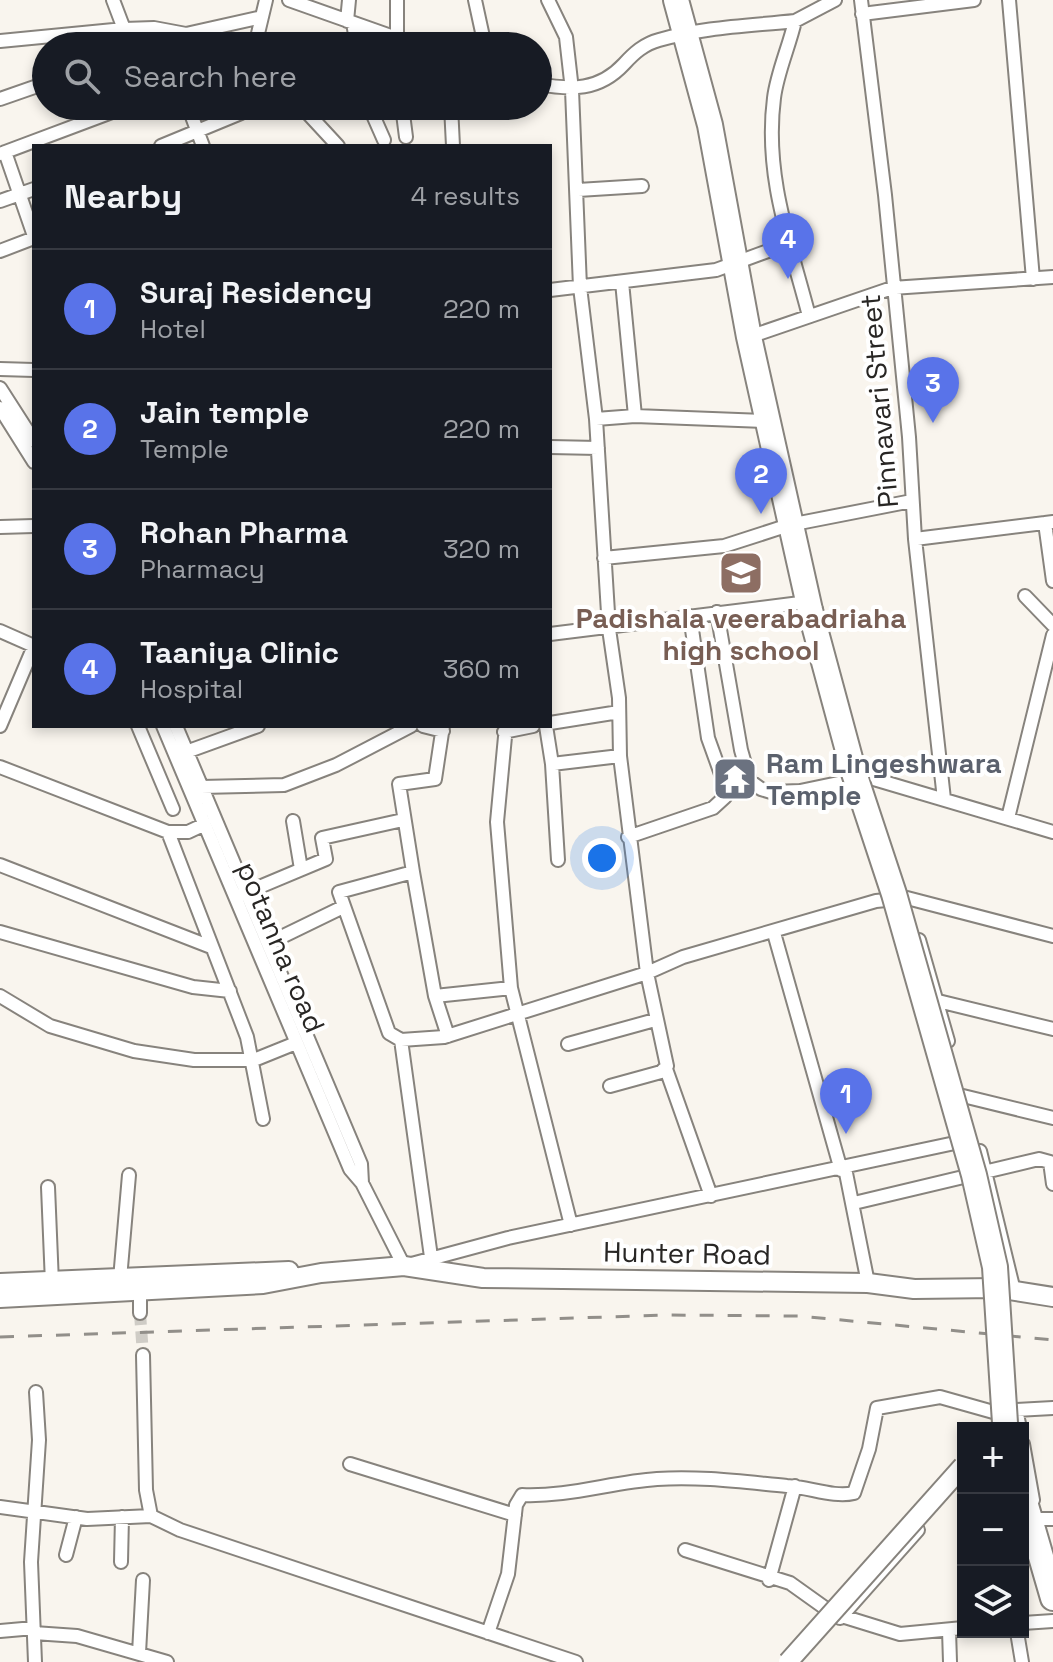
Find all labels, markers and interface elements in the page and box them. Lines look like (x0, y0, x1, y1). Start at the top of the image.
search box (32, 32, 552, 120)
icon: search (60, 54, 104, 98)
text: Search here (124, 57, 297, 96)
text: Nearby (64, 175, 182, 218)
text: 4 results (411, 179, 520, 213)
pin: 4 (762, 213, 814, 279)
text: Suraj Residency (140, 273, 372, 312)
text: 1 (84, 292, 96, 326)
text: 220 m (443, 292, 520, 326)
street label: Pinnavari Street (852, 293, 906, 509)
text: Hotel (140, 312, 206, 346)
pin: 3 (907, 357, 959, 423)
text: Jain temple (140, 393, 309, 432)
text: 2 (82, 412, 98, 446)
text: 220 m (443, 412, 520, 446)
text: Temple (140, 432, 229, 466)
pin: 2 (735, 448, 787, 514)
text: Rohan Pharma (140, 513, 348, 552)
text: 3 (82, 532, 98, 566)
text: 320 m (443, 532, 520, 566)
school or university icon: Padishala veerabadriaha high school (717, 549, 765, 597)
text: Pharmacy (140, 552, 265, 586)
place label: Padishala veerabadriaha high school (576, 600, 906, 668)
text: Taaniya Clinic (140, 633, 339, 672)
text: 4 (82, 652, 98, 686)
text: 360 m (443, 652, 520, 686)
text: Hospital (140, 672, 243, 706)
place label: Ram Lingeshwara Temple (766, 745, 1002, 813)
temple icon: Ram Lingeshwara Temple (711, 755, 759, 803)
your location (582, 838, 622, 878)
street label: potanna road (229, 856, 333, 1038)
pin: 1 (820, 1068, 872, 1134)
street label: Hunter Road (603, 1234, 771, 1272)
map controls (957, 1422, 1029, 1638)
button: + (957, 1422, 1029, 1494)
button: − (957, 1494, 1029, 1566)
button: layers (957, 1566, 1029, 1638)

